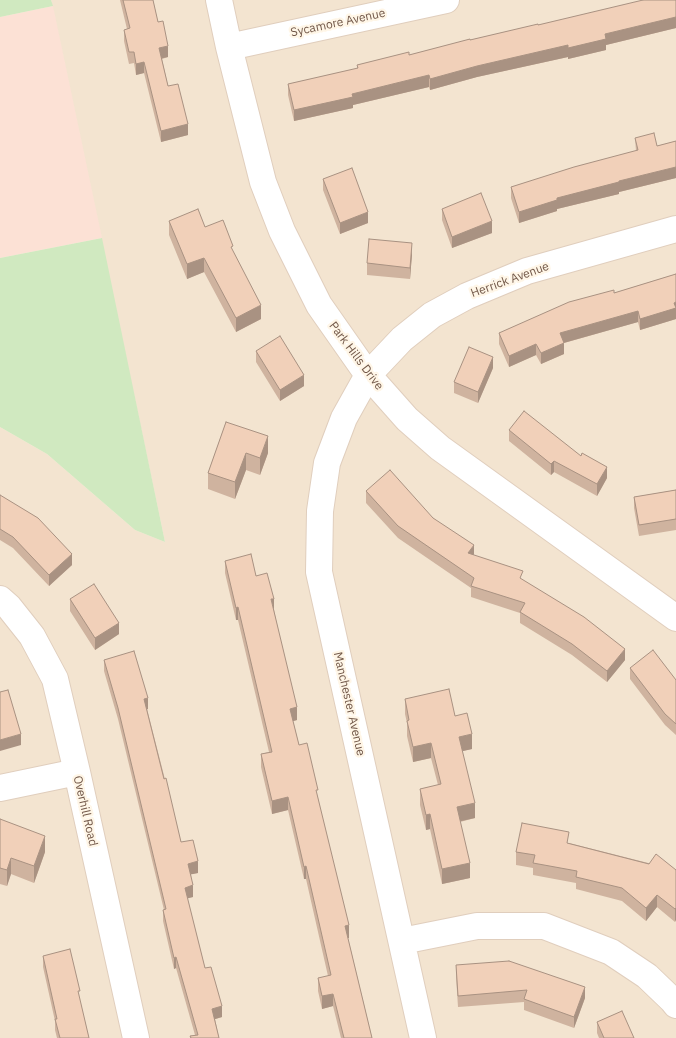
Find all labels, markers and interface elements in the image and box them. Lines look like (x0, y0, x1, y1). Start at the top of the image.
street label: Sycamore Avenue (289, 6, 387, 40)
street label: Herrick Avenue (469, 259, 551, 301)
street label: Park Hills Drive (326, 319, 386, 393)
street label: Manchester Avenue (330, 651, 368, 757)
street label: Overhill Road (70, 774, 100, 848)

